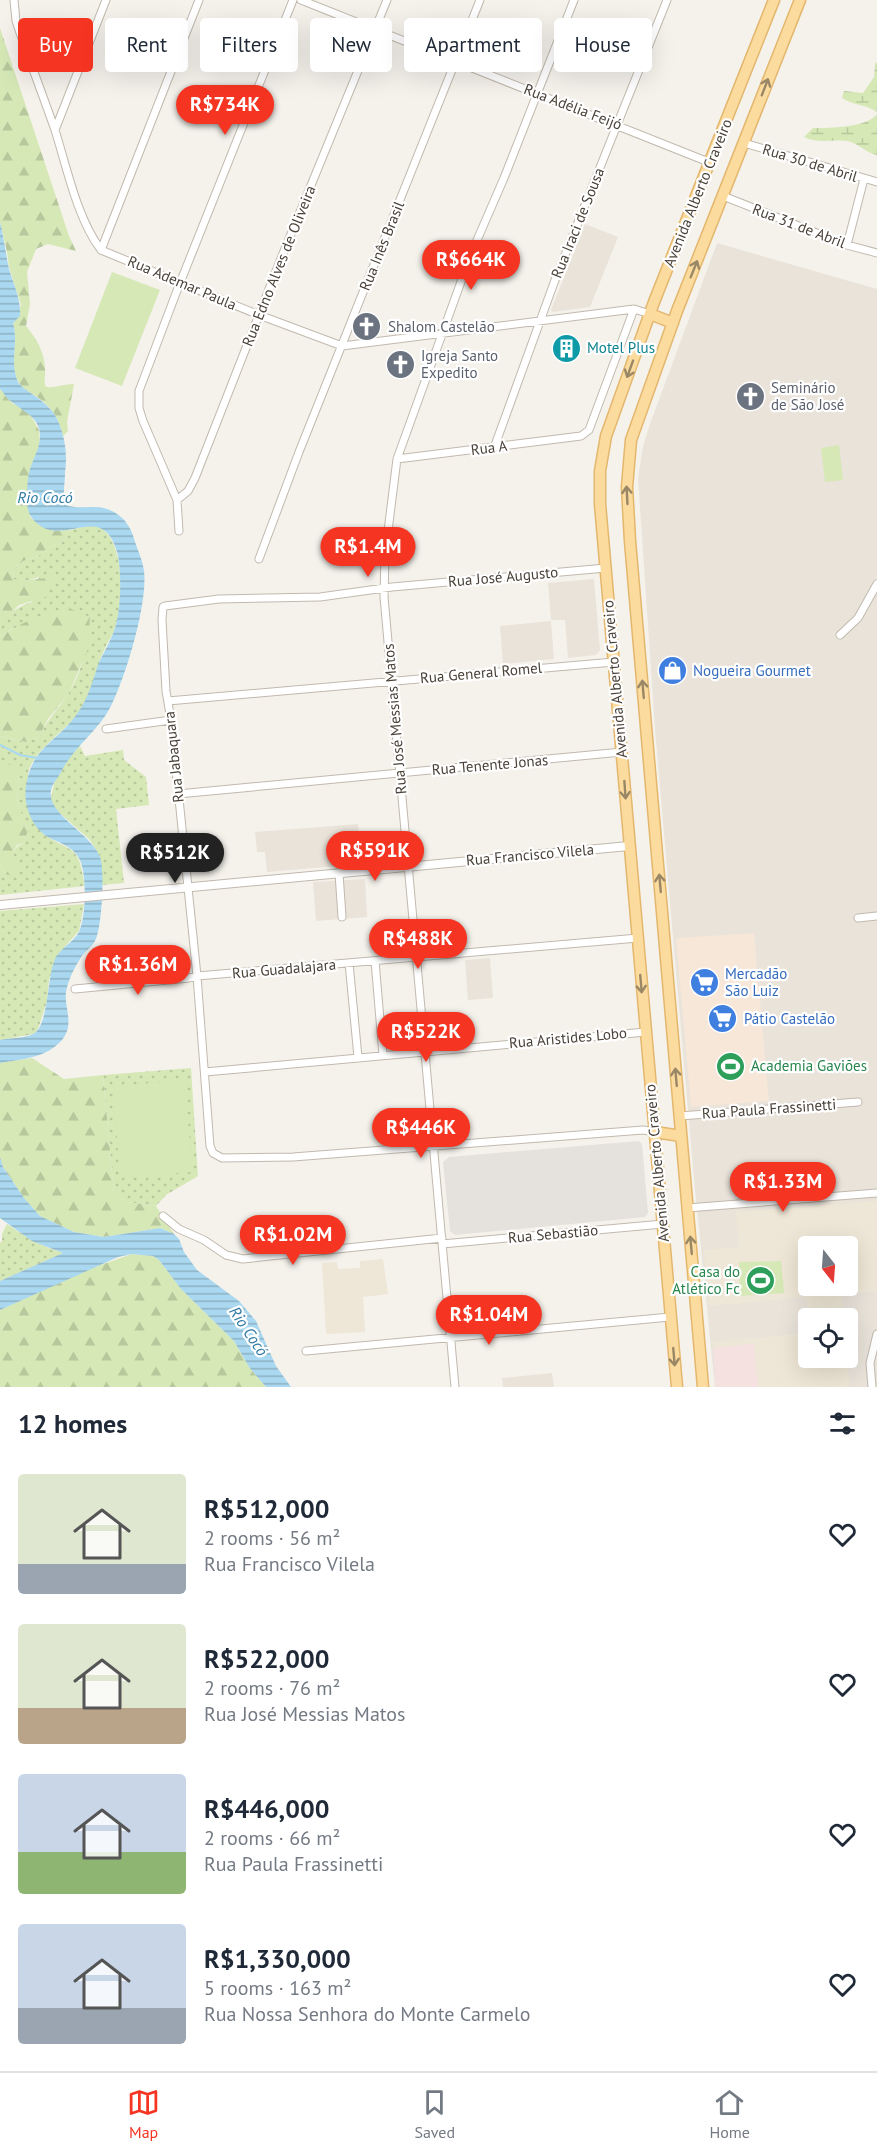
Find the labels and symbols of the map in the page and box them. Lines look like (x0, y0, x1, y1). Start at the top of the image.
one-way arrow (760, 78, 771, 97)
street label: Rua Adélia Feijó (521, 79, 625, 134)
pin: R$734K (176, 85, 274, 136)
street label: Avenida Alberto Craveiro (659, 116, 736, 270)
street label: Rua 30 de Abril (760, 139, 860, 186)
street label: Rua Iraci de Sousa (547, 165, 608, 281)
street label: Rua Edno Alves de Oliveira (238, 183, 320, 349)
street label: Rua Inês Brasil (355, 198, 408, 293)
street label: Rua 31 de Abril (750, 199, 849, 252)
pin: R$664K (422, 240, 520, 291)
street label: Rua Ademar Paula (125, 251, 239, 314)
one-way arrow (689, 260, 700, 278)
church icon: Shalom Castelão (351, 311, 383, 343)
place label: Shalom Castelão (388, 317, 495, 336)
building icon: Motel Plus (550, 332, 582, 364)
place label: Motel Plus (587, 338, 655, 357)
place label: Igreja Santo Expedito (421, 346, 498, 382)
church icon: Igreja Santo Expedito (384, 349, 416, 381)
one-way arrow (624, 359, 635, 378)
place label: Seminário de São José (771, 378, 845, 414)
church icon: Seminário de São José (734, 381, 766, 413)
street label: Rua A (470, 436, 508, 459)
one-way arrow (622, 485, 633, 505)
water label: Rio Cocó (17, 487, 73, 507)
pin: R$1.4M (319, 527, 417, 578)
street label: Rua José Augusto (447, 562, 559, 591)
street label: Avenida Alberto Craveiro (598, 599, 631, 759)
street label: Rua José Messias Matos (378, 643, 411, 795)
shop icon: Nogueira Gourmet (656, 655, 688, 687)
street label: Rua General Romel (419, 658, 543, 687)
place label: Nogueira Gourmet (693, 661, 811, 680)
one-way arrow (637, 679, 648, 699)
street label: Rua Jabaquara (159, 710, 188, 804)
street label: Rua Tenente Jonas (431, 750, 549, 779)
one-way arrow (620, 779, 631, 799)
pin: R$591K (326, 831, 424, 882)
pin: R$512K (126, 833, 224, 884)
street label: Rua Francisco Vilela (465, 839, 595, 870)
one-way arrow (654, 874, 665, 894)
pin: R$488K (369, 919, 467, 970)
pin: R$1.36M (83, 945, 193, 996)
street label: Rua Guadalajara (231, 954, 337, 983)
place label: Mercadão São Luiz (725, 964, 787, 1000)
supermarket icon: Mercadão São Luiz (688, 967, 720, 999)
one-way arrow (636, 973, 647, 993)
supermarket icon: Pátio Castelão (707, 1003, 739, 1035)
place label: Pátio Castelão (744, 1009, 835, 1028)
pin: R$522K (377, 1012, 475, 1063)
street label: Rua Aristides Lobo (508, 1023, 628, 1052)
sports icon: Academia Gaviões (714, 1050, 746, 1082)
place label: Academia Gaviões (751, 1056, 867, 1075)
one-way arrow (670, 1068, 681, 1088)
street label: Avenida Alberto Craveiro (640, 1083, 673, 1243)
street label: Rua Paula Frassinetti (701, 1094, 837, 1123)
pin: R$446K (372, 1108, 470, 1159)
pin: R$1.33M (728, 1162, 838, 1213)
pin: R$1.02M (238, 1215, 348, 1266)
street label: Rua Sebastião (507, 1220, 599, 1247)
one-way arrow (685, 1236, 696, 1256)
north arrow (798, 1236, 858, 1296)
place label: Casa do Atlético Fc (672, 1262, 740, 1298)
sports icon: Casa do Atlético Fc (745, 1265, 777, 1297)
pin: R$1.04M (434, 1295, 544, 1346)
water label: Rio Cocó (225, 1302, 273, 1360)
one-way arrow (669, 1347, 680, 1367)

